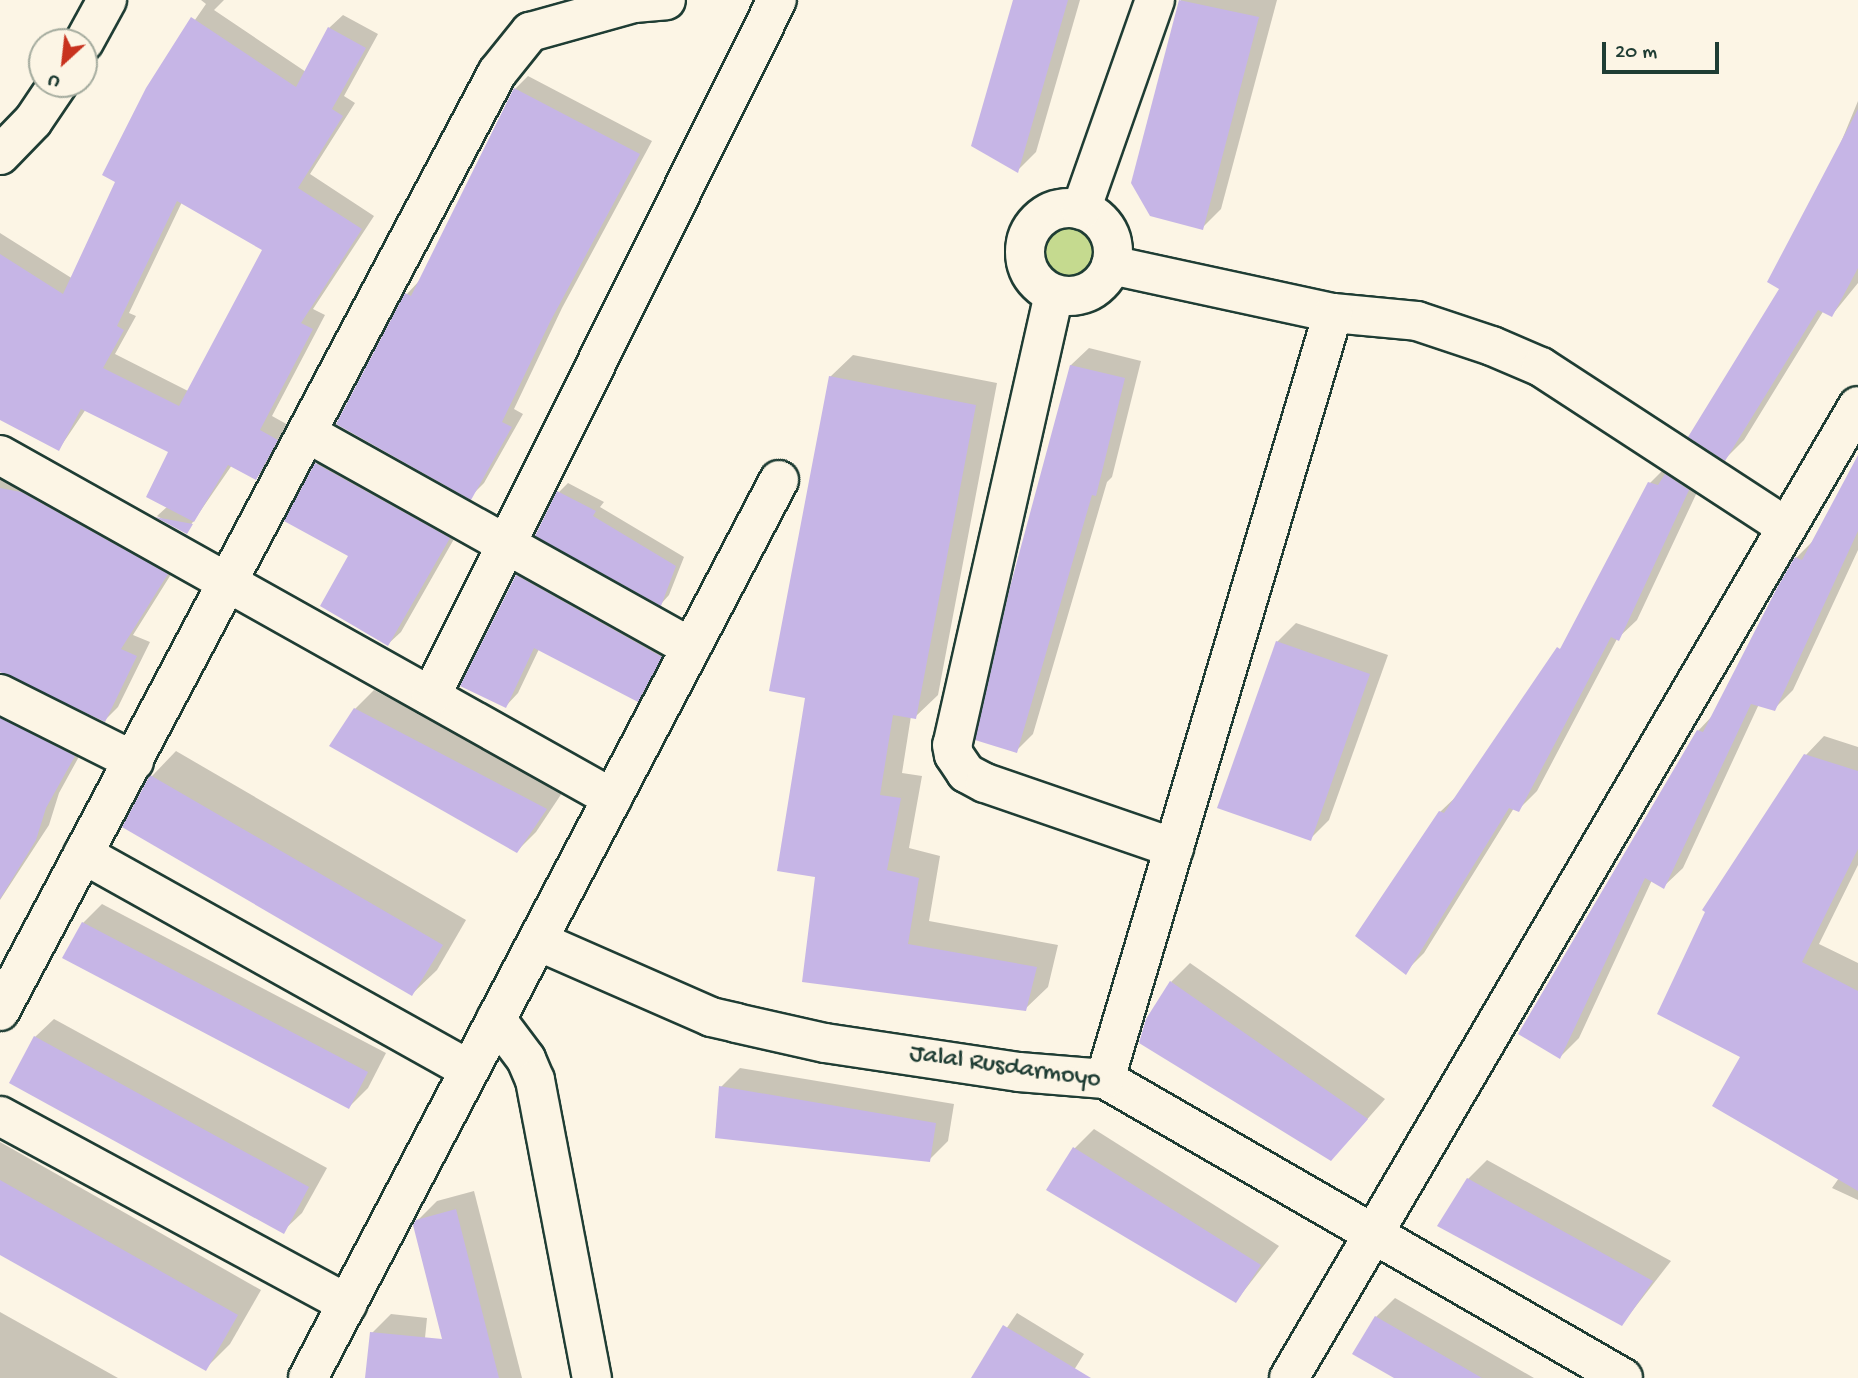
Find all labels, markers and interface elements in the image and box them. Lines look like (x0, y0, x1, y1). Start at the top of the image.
north arrow (28, 28, 98, 98)
scale bar (1606, 28, 1723, 72)
text: 20 m (1615, 41, 1657, 66)
text: U (44, 68, 64, 93)
street label: Jalal Rusdarmoyo (907, 1039, 1103, 1097)

